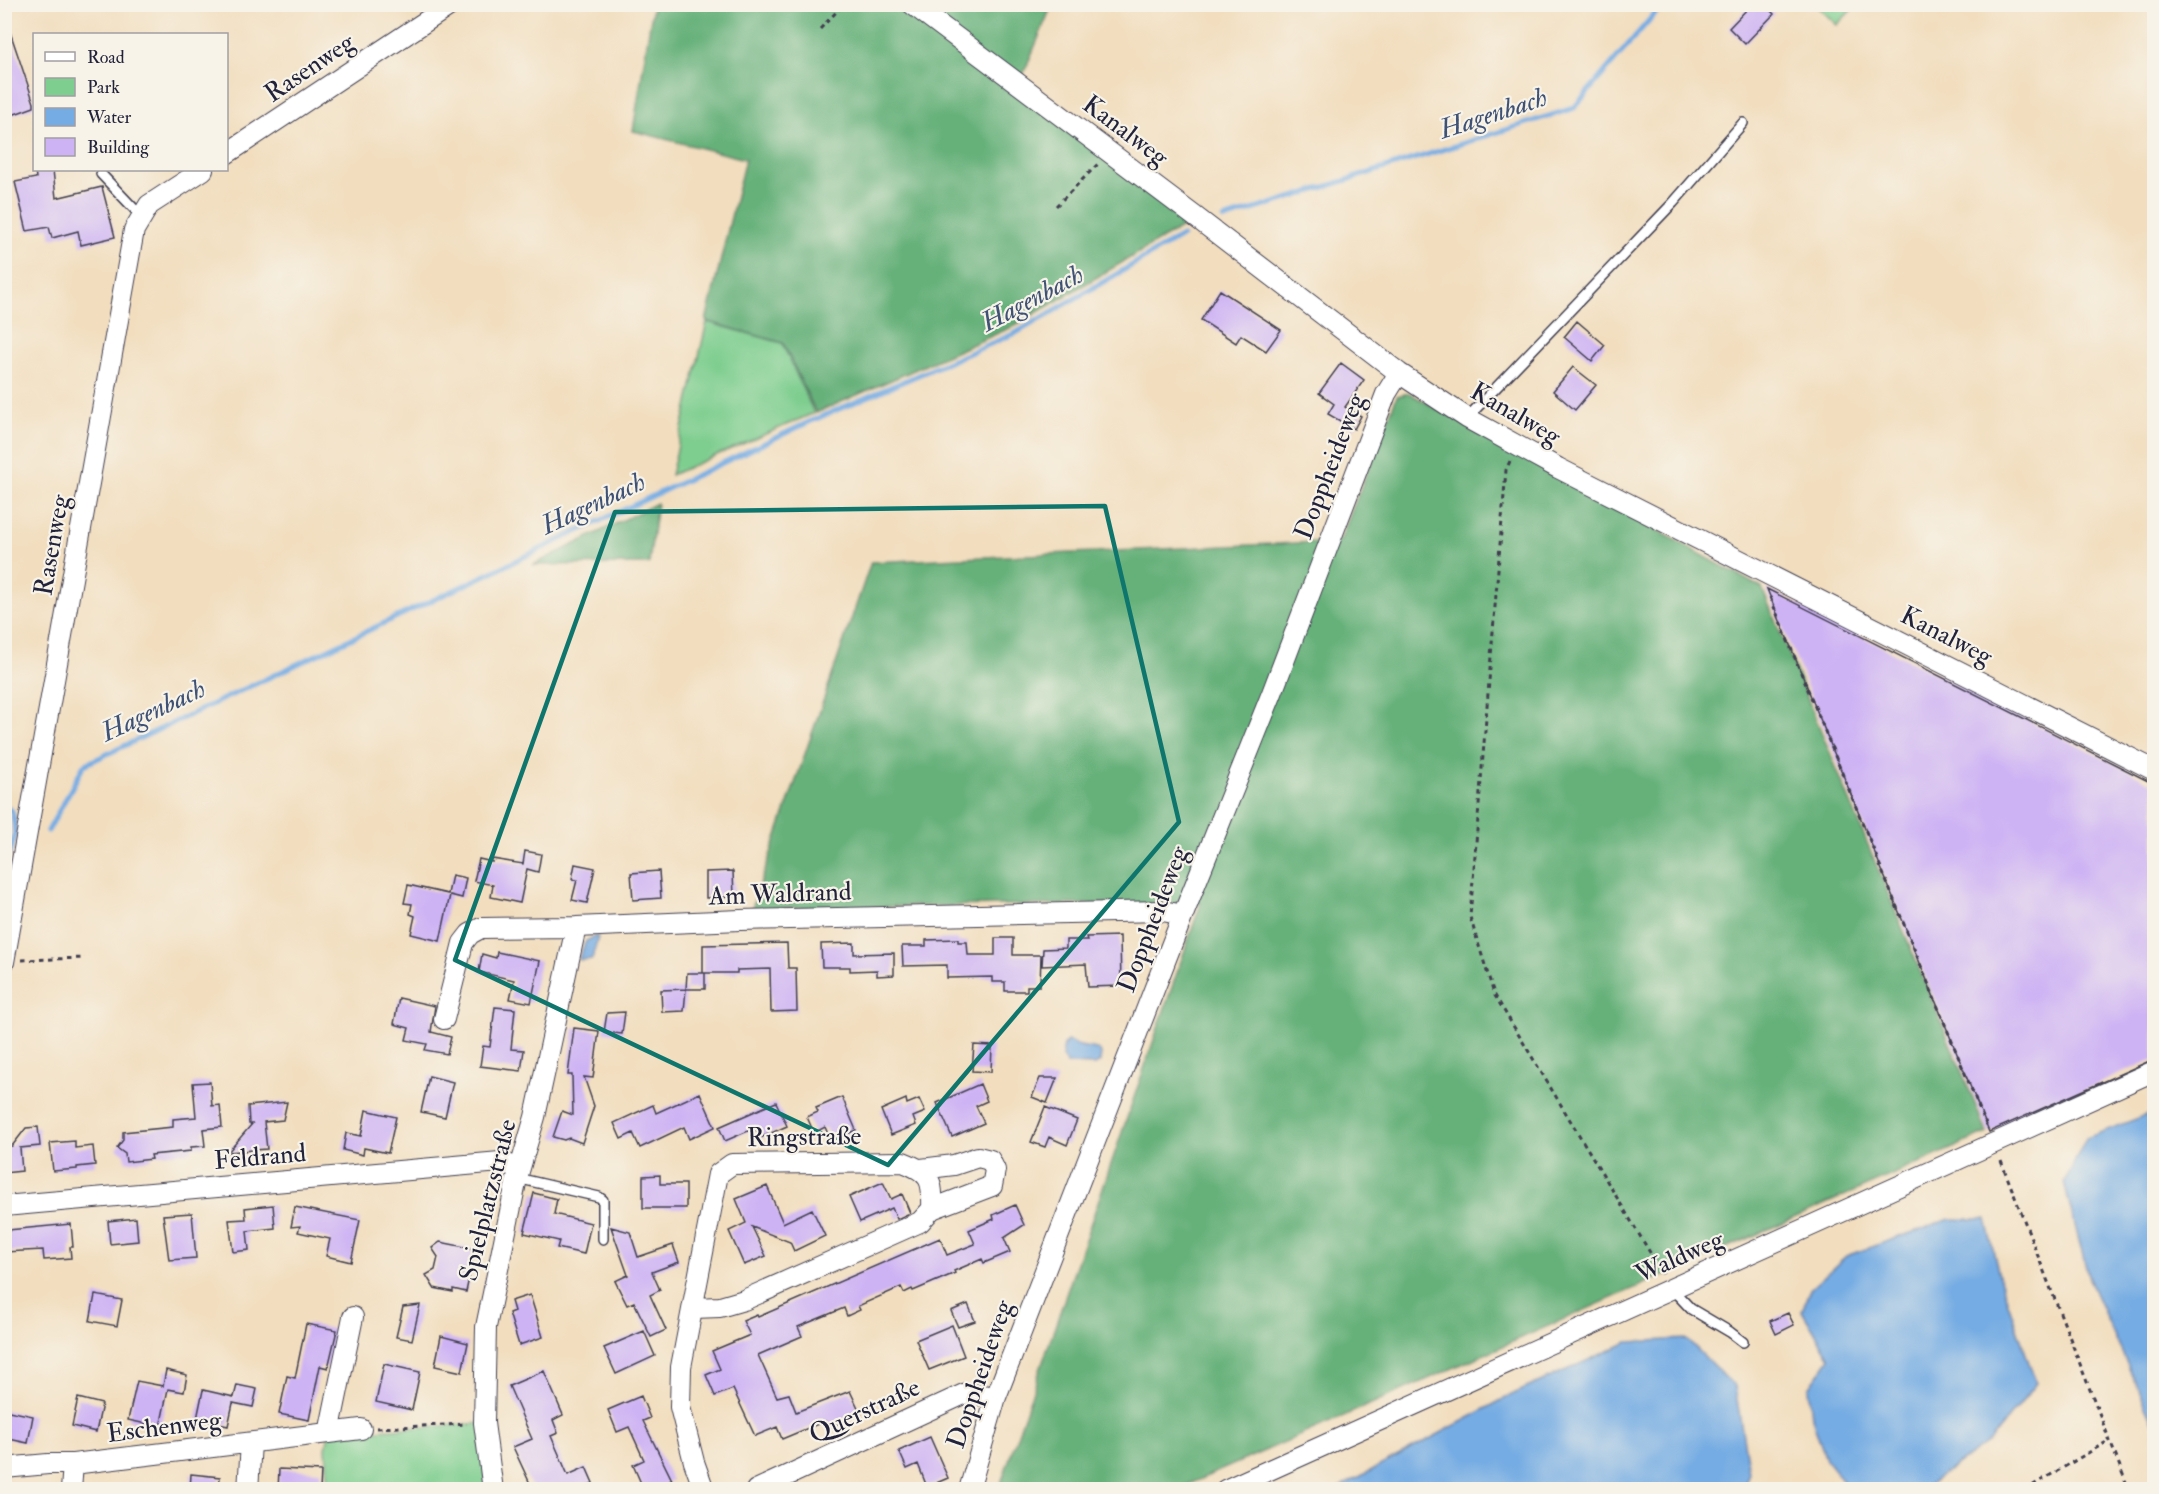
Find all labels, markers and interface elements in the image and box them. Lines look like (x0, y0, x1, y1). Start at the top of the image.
street label: Rasenweg (258, 25, 362, 110)
legend (33, 33, 228, 171)
text: Road (87, 46, 125, 69)
text: Park (87, 76, 120, 99)
water label: Hagenbach (1433, 81, 1551, 147)
street label: Kanalweg (1076, 88, 1175, 174)
text: Water (86, 106, 131, 129)
text: Building (87, 136, 150, 159)
water label: Hagenbach (974, 258, 1089, 340)
street label: Kanalweg (1465, 375, 1567, 453)
street label: Doppheideweg (1287, 387, 1374, 544)
water label: Hagenbach (534, 465, 651, 543)
street label: Rasenweg (27, 491, 77, 598)
street label: Kanalweg (1895, 599, 1999, 673)
water label: Hagenbach (94, 672, 211, 750)
street label: Doppheideweg (1110, 840, 1197, 997)
street label: Am Waldrand (707, 876, 852, 913)
street label: Spielplatzstraße (452, 1116, 525, 1285)
street label: Ringstraße (747, 1120, 862, 1154)
street label: Feldrand (213, 1137, 308, 1177)
street label: Waldweg (1629, 1223, 1730, 1291)
street label: Doppheideweg (940, 1295, 1022, 1453)
street label: Querstraße (804, 1371, 925, 1450)
street label: Eschenweg (105, 1404, 224, 1450)

